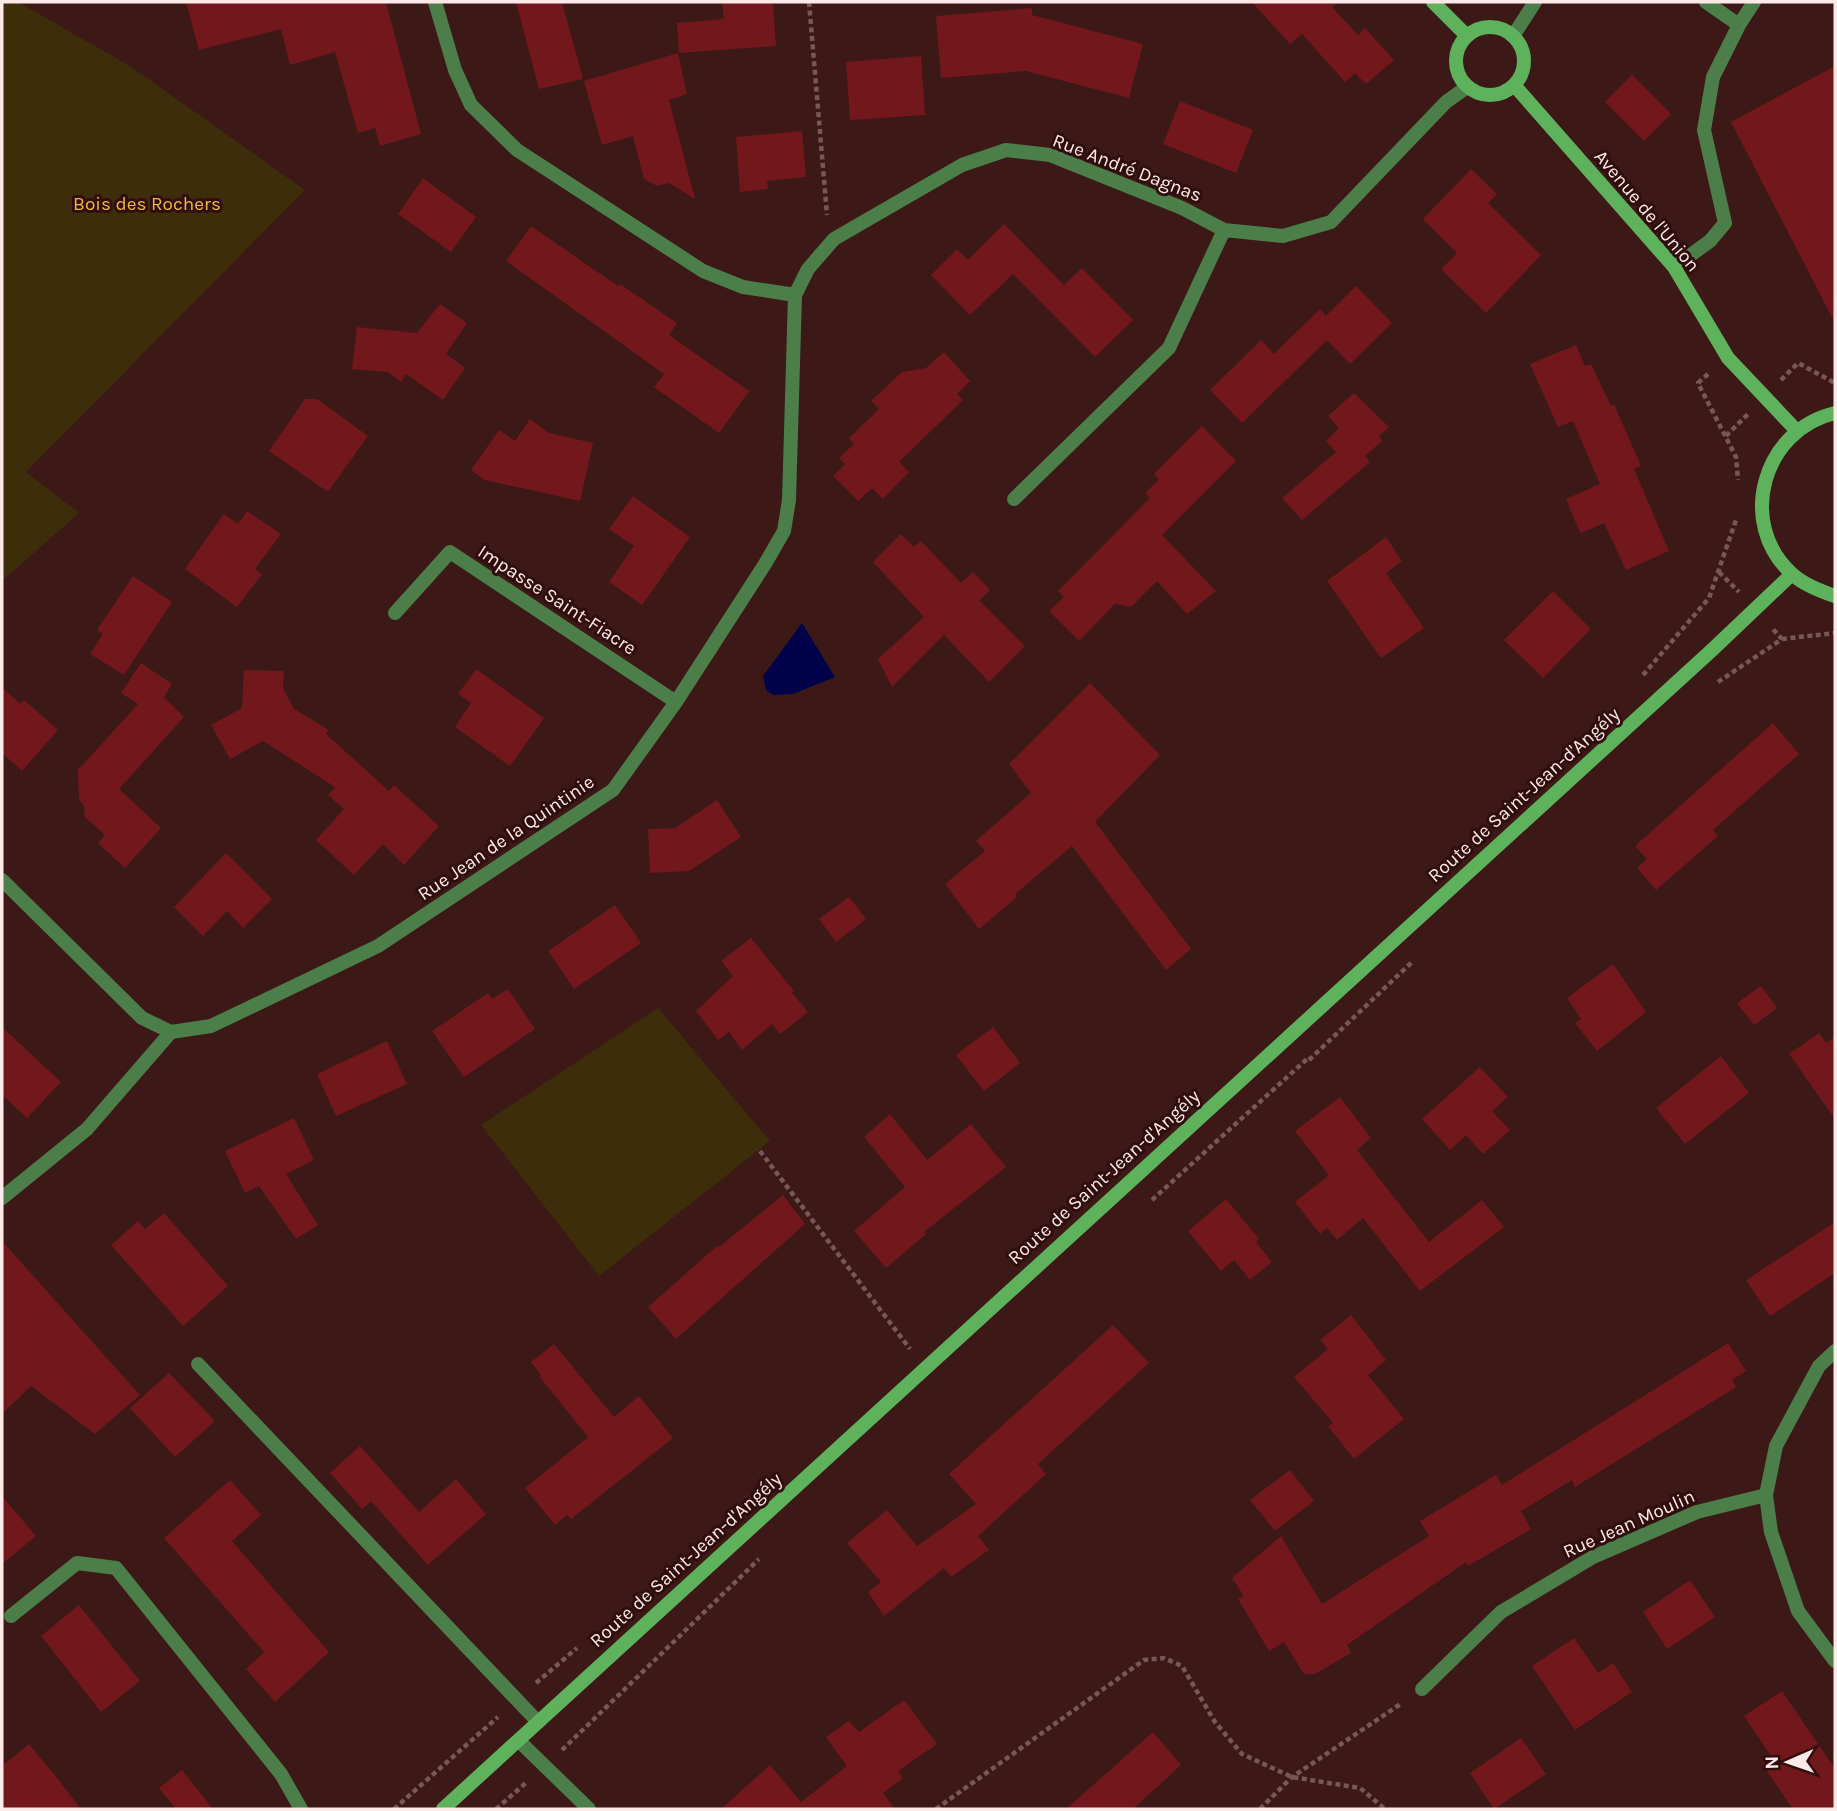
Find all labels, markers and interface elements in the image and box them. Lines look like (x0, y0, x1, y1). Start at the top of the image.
street label: Rue André Dagnas (1049, 129, 1205, 207)
street label: Avenue de l'Union (1590, 146, 1704, 276)
park label: Bois des Rochers (73, 193, 221, 215)
street label: Impasse Saint-Fiacre (474, 541, 640, 659)
street label: Route de Saint-Jean-d'Angély (1424, 703, 1624, 887)
street label: Rue Jean de la Quintinie (414, 771, 598, 905)
street label: Route de Saint-Jean-d'Angély (1004, 1085, 1204, 1269)
street label: Route de Saint-Jean-d'Angély (586, 1468, 786, 1652)
street label: Rue Jean Moulin (1560, 1485, 1698, 1563)
north arrow (1753, 1727, 1823, 1797)
text: N (1761, 1755, 1783, 1770)

